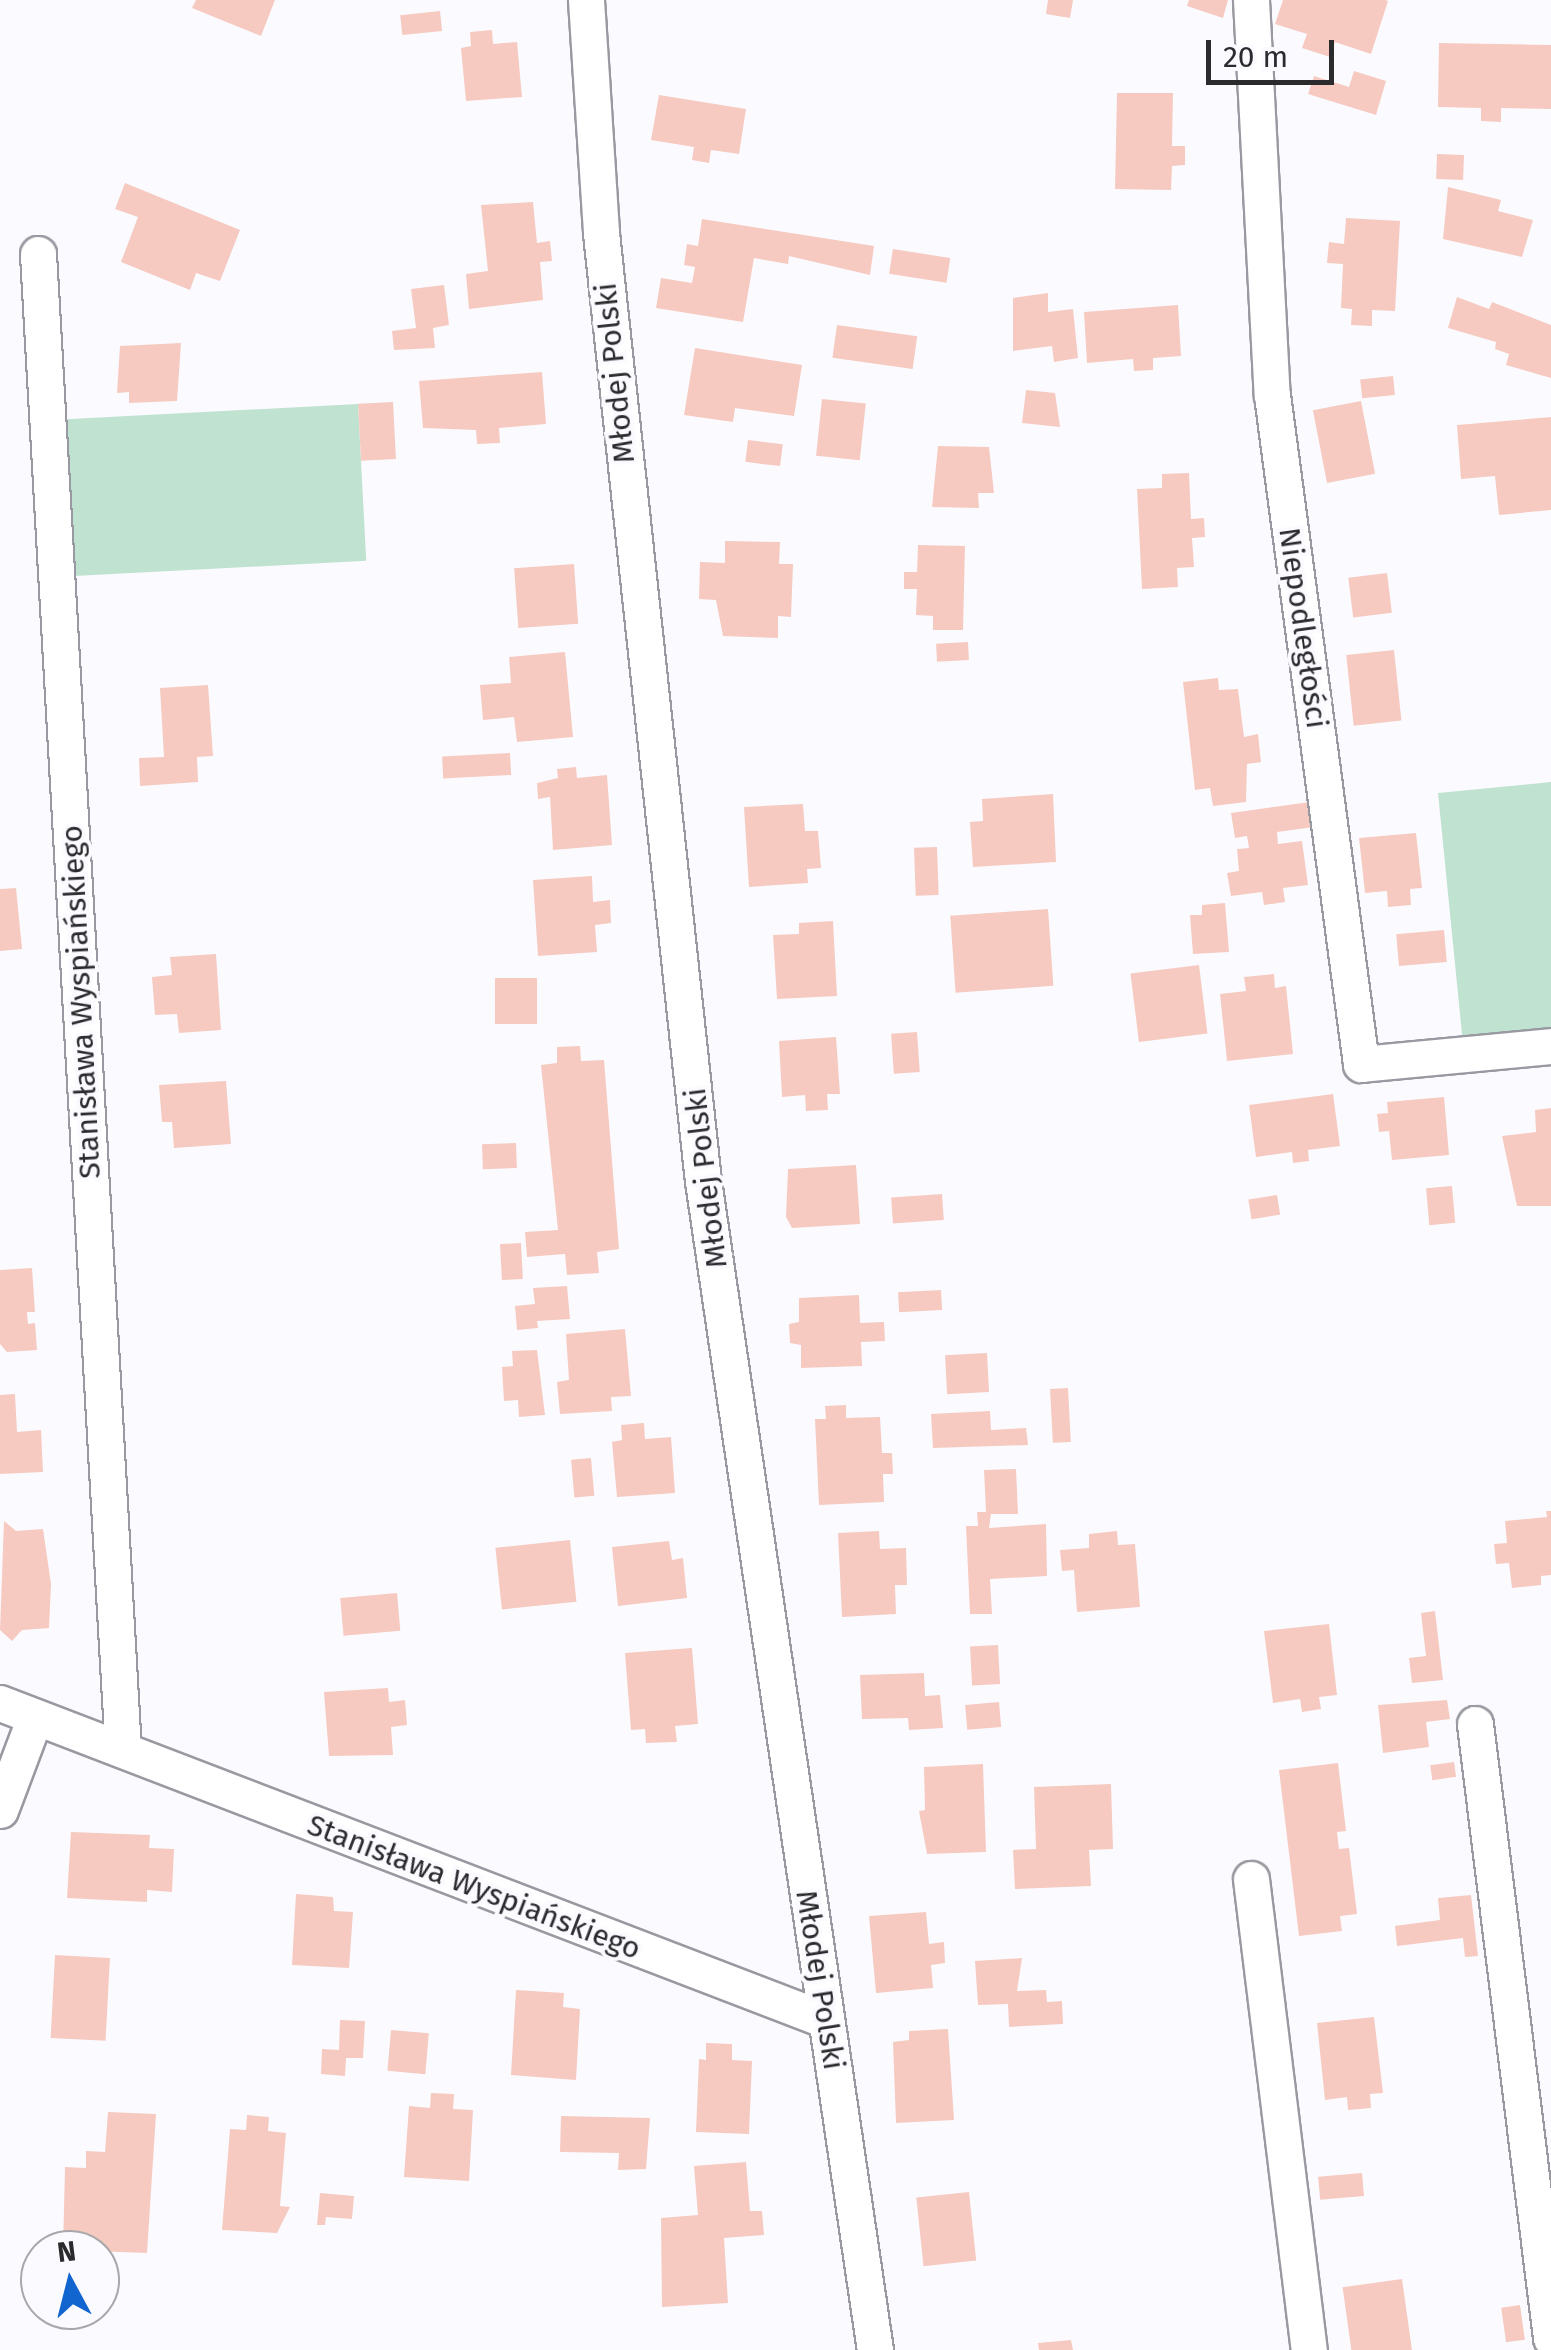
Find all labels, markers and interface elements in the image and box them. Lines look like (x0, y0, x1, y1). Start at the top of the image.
scale bar (1211, 20, 1338, 82)
text: 20 m (1223, 39, 1288, 75)
street label: Młodej Polski (588, 281, 642, 465)
street label: Niepodległości (1271, 525, 1335, 731)
street label: Stanisława Wyspiańskiego (54, 824, 108, 1180)
street label: Młodej Polski (677, 1086, 735, 1270)
street label: Stanisława Wyspiańskiego (302, 1807, 646, 1967)
street label: Młodej Polski (788, 1888, 852, 2072)
north arrow (20, 2230, 120, 2330)
text: N (55, 2234, 78, 2269)

